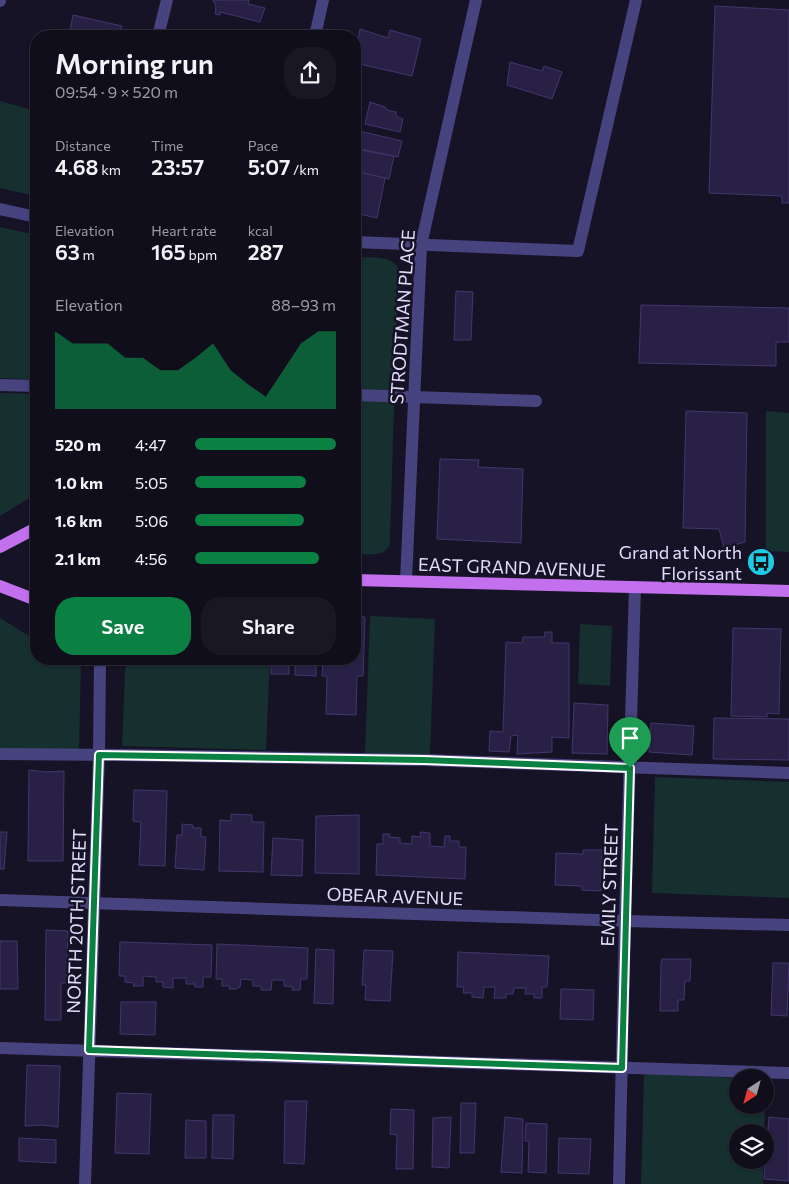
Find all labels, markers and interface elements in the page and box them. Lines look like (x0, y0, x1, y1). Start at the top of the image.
text: Morning run (55, 46, 214, 80)
button: share (284, 47, 336, 99)
text: 09:54 · 9 × 520 m (55, 82, 178, 101)
text: Distance (55, 137, 111, 154)
text: Time (151, 137, 184, 154)
text: Pace (248, 137, 278, 154)
text: 4.68 (55, 154, 99, 179)
text: 23:57 (151, 154, 204, 179)
text: 5:07 (248, 154, 290, 179)
text: km (99, 161, 121, 178)
text: /km (290, 161, 319, 178)
text: Elevation (55, 222, 114, 239)
text: Heart rate (151, 222, 216, 239)
text: kcal (248, 222, 273, 239)
street label: STRODTMAN PLACE (385, 229, 419, 405)
text: 63 (55, 239, 80, 264)
text: 165 (151, 239, 186, 264)
text: 287 (248, 239, 284, 264)
text: m (80, 246, 95, 263)
text: bpm (186, 246, 217, 263)
text: Elevation (55, 295, 123, 314)
text: 88–93 m (271, 295, 336, 314)
text: 520 m (55, 435, 101, 454)
text: 4:47 (135, 435, 166, 454)
text: 1.0 km (55, 473, 103, 492)
text: 5:05 (135, 473, 168, 492)
text: 1.6 km (55, 511, 102, 530)
text: 5:06 (135, 511, 168, 530)
place label: Grand at North Florissant (619, 541, 742, 584)
bus stop icon: Grand at North Florissant (746, 547, 776, 577)
text: 2.1 km (55, 549, 101, 568)
text: 4:56 (135, 549, 167, 568)
street label: EAST GRAND AVENUE (418, 553, 606, 581)
button: Save (55, 597, 191, 655)
button: Share (201, 597, 336, 655)
pin (609, 717, 651, 768)
icon: arrive (616, 724, 644, 752)
street label: EMILY STREET (596, 823, 622, 947)
street label: NORTH 20TH STREET (62, 828, 90, 1014)
street label: OBEAR AVENUE (326, 883, 464, 909)
north arrow (729, 1069, 774, 1114)
map controls (729, 1069, 774, 1169)
button: layers (729, 1124, 774, 1169)

